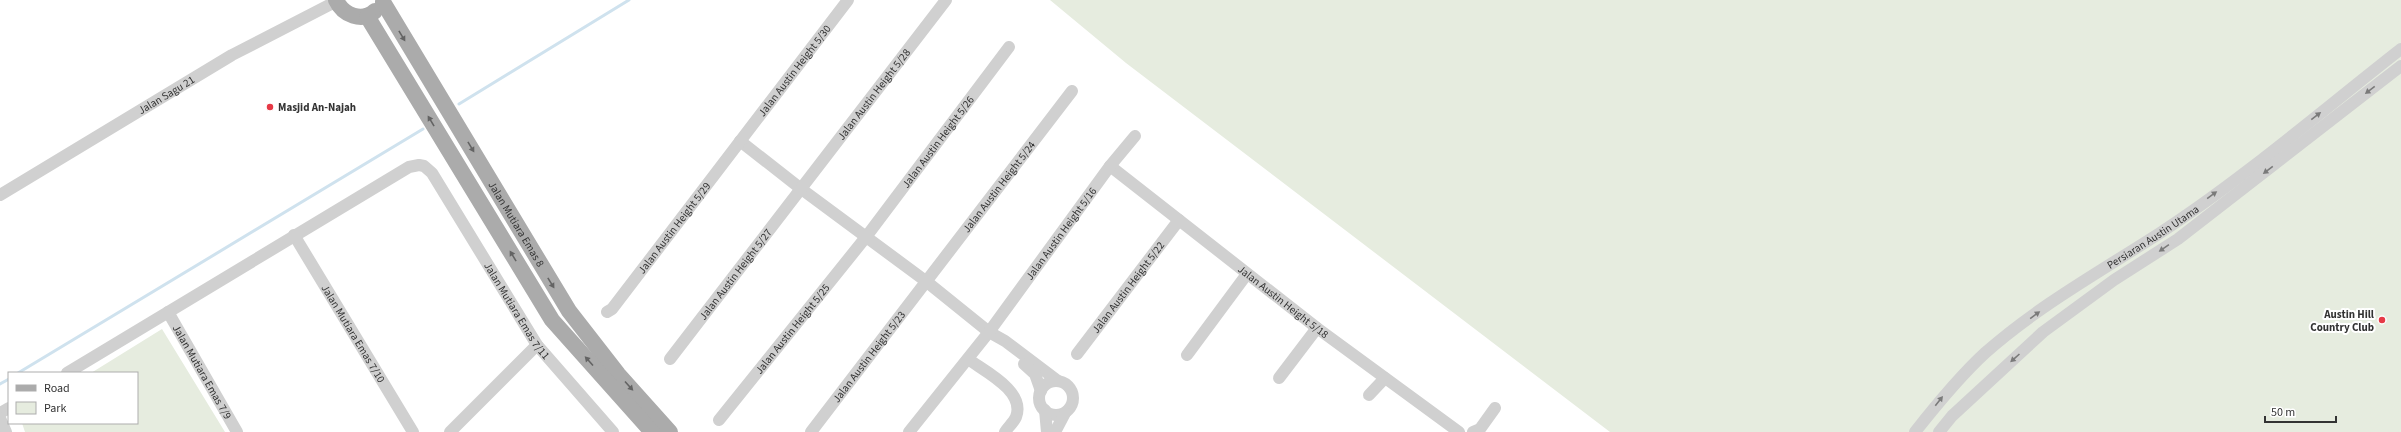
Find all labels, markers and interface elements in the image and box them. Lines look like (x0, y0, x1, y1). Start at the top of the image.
street label: Jalan Austin Height 5/30 (755, 22, 834, 120)
one-way arrow (399, 30, 406, 42)
street label: Jalan Austin Height 5/28 (834, 45, 914, 143)
street label: Jalan Sagu 21 (135, 72, 197, 118)
one-way arrow (2365, 85, 2376, 94)
street label: Jalan Austin Height 5/26 (899, 93, 978, 191)
place label: Masjid An-Najah (278, 100, 356, 115)
marker: Masjid An-Najah (265, 102, 275, 112)
one-way arrow (2310, 112, 2321, 120)
one-way arrow (427, 115, 434, 127)
street label: Jalan Austin Height 5/24 (959, 138, 1039, 236)
one-way arrow (467, 141, 474, 153)
one-way arrow (2262, 165, 2273, 174)
street label: Jalan Mutiara Emas 8 (485, 179, 548, 270)
street label: Jalan Austin Height 5/29 (635, 179, 714, 277)
street label: Jalan Austin Height 5/16 (1022, 184, 1100, 283)
one-way arrow (2207, 191, 2217, 199)
street label: Persiaran Austin Utama (2104, 202, 2202, 273)
street label: Jalan Austin Height 5/27 (696, 226, 776, 323)
street label: Jalan Austin Height 5/22 (1089, 239, 1168, 336)
one-way arrow (2159, 244, 2169, 252)
one-way arrow (510, 250, 517, 262)
street label: Jalan Mutiara Emas 7/11 (480, 260, 553, 363)
street label: Jalan Austin Height 5/18 (1234, 262, 1332, 342)
one-way arrow (547, 277, 554, 289)
street label: Jalan Austin Height 5/25 (752, 281, 833, 377)
street label: Jalan Mutiara Emas 7/10 (318, 282, 388, 386)
place label: Austin Hill Country Club (2310, 307, 2375, 335)
street label: Jalan Austin Height 5/23 (829, 308, 909, 406)
one-way arrow (2030, 311, 2040, 319)
marker: Austin Hill Country Club (2377, 315, 2387, 325)
street label: Jalan Mutiara Emas 7/9 (169, 322, 235, 422)
one-way arrow (2010, 353, 2019, 362)
one-way arrow (584, 356, 594, 366)
legend (8, 372, 138, 424)
text: Road (44, 380, 70, 397)
one-way arrow (624, 381, 634, 391)
one-way arrow (1934, 396, 1943, 407)
scale bar (2265, 398, 2336, 424)
text: Park (44, 400, 66, 417)
text: 50 m (2271, 404, 2295, 421)

